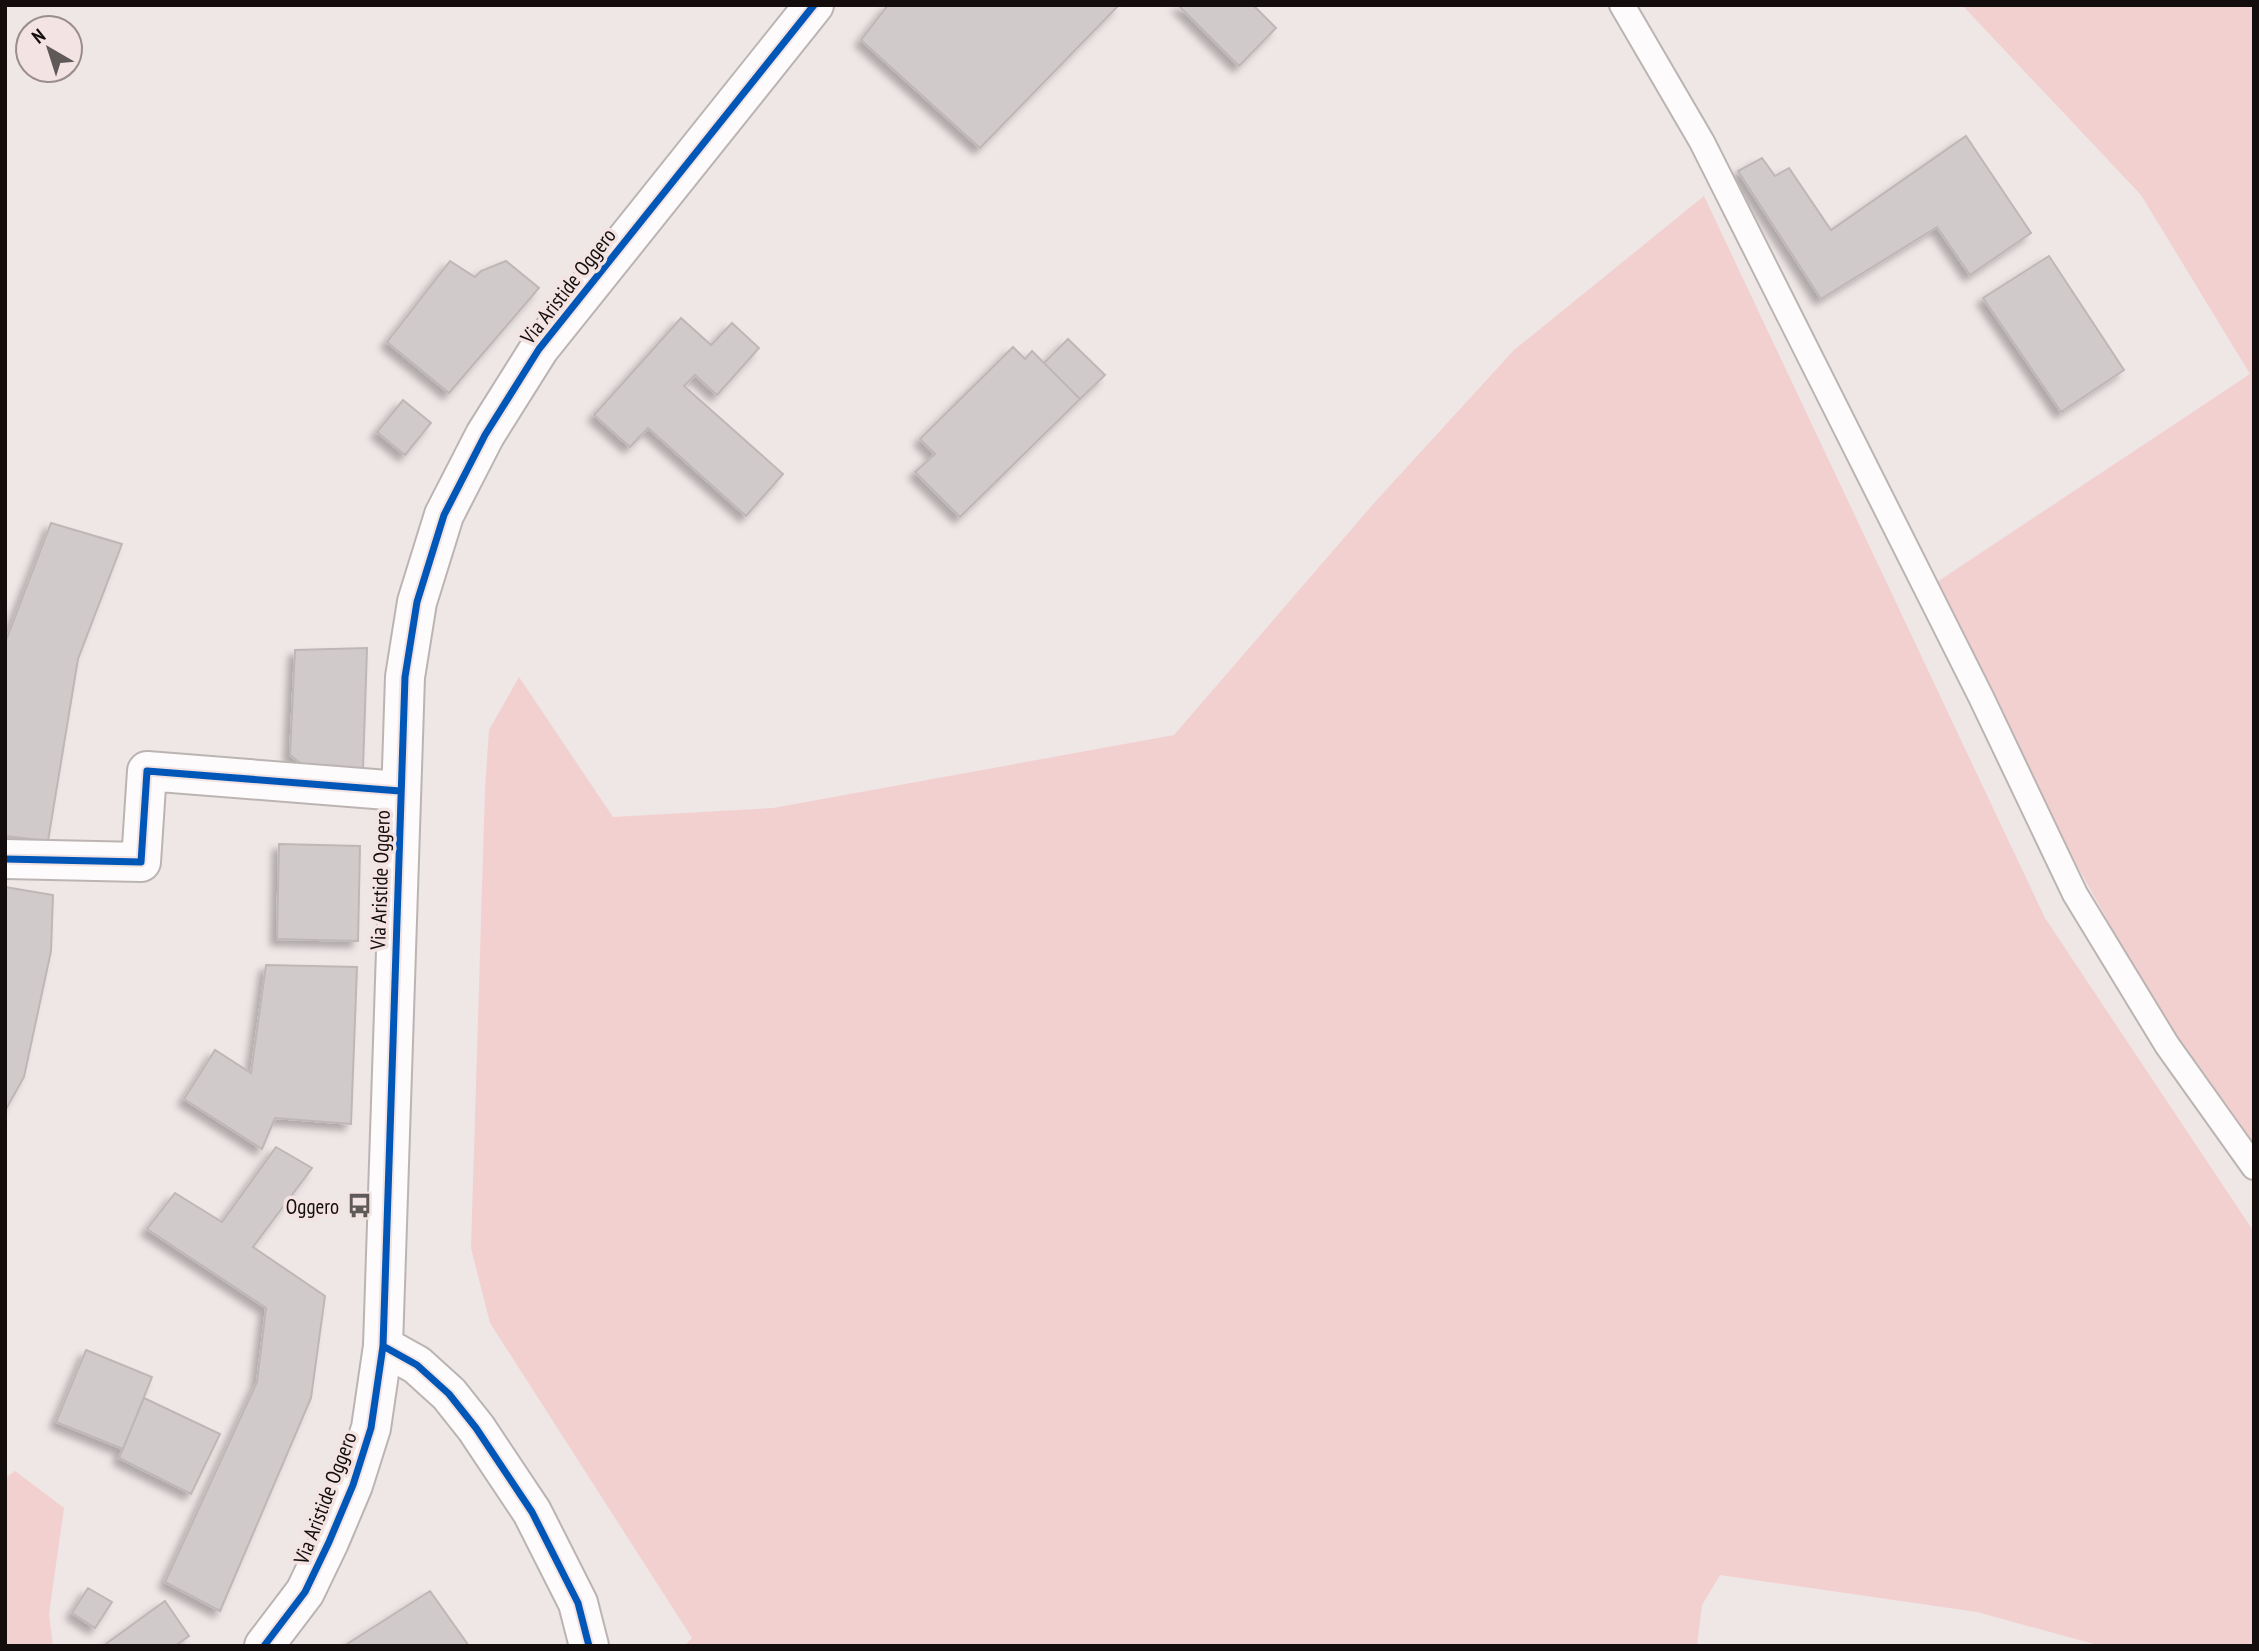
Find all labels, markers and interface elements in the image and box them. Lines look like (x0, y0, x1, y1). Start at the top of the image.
north arrow (14, 14, 84, 84)
text: N (27, 23, 50, 48)
street label: Via Aristide Oggero (514, 223, 622, 350)
street label: Via Aristide Oggero (364, 810, 396, 951)
bus stop icon: Oggero (345, 1192, 373, 1220)
place label: Oggero (286, 1193, 339, 1220)
street label: Via Aristide Oggero (287, 1428, 363, 1569)

